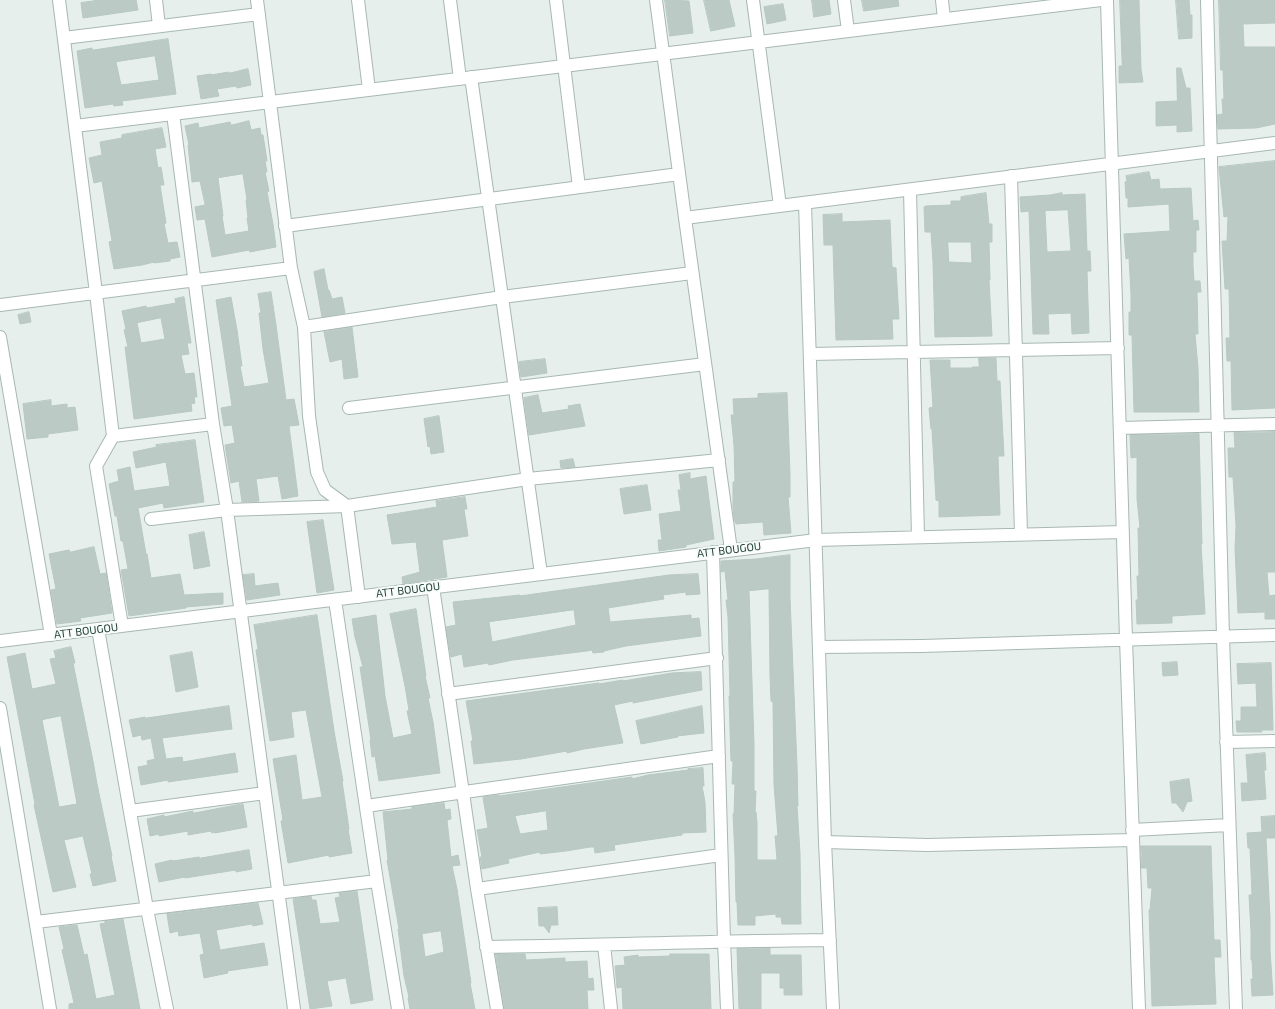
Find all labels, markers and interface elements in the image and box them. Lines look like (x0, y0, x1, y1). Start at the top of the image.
street label: ATT BOUGOU (696, 540, 762, 560)
street label: ATT BOUGOU (375, 580, 441, 600)
street label: ATT BOUGOU (53, 621, 119, 641)

